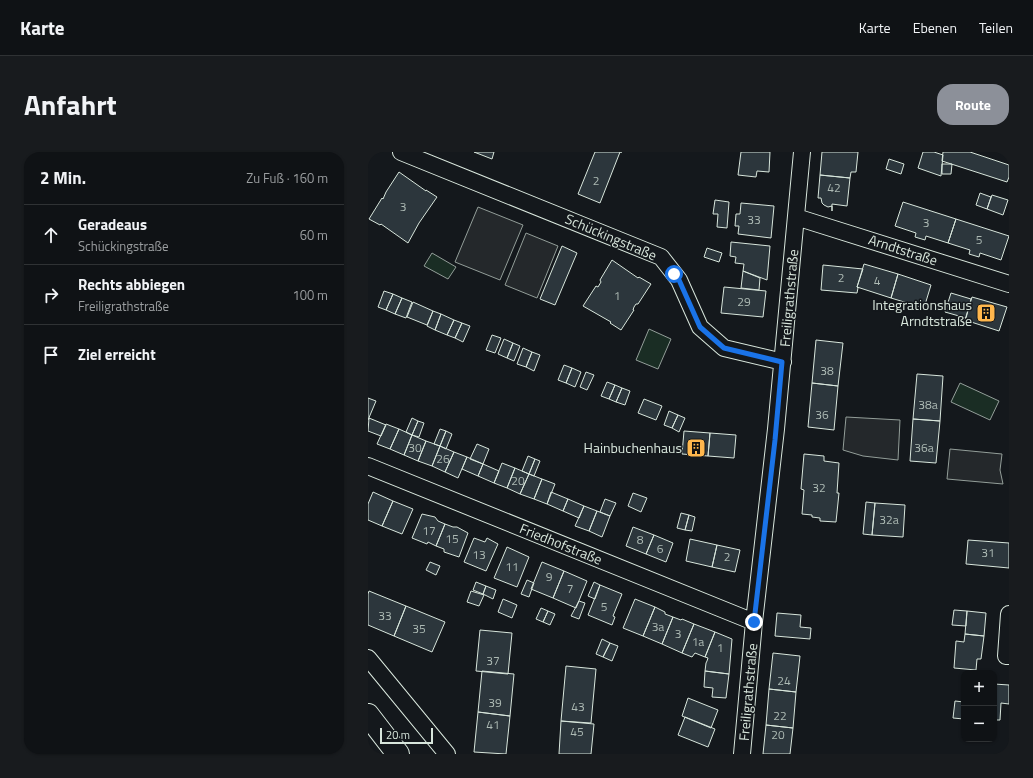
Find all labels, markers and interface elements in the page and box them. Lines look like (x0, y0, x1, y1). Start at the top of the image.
text: Karte (20, 13, 65, 42)
text: Karte (859, 17, 891, 38)
text: Ebenen (913, 17, 957, 38)
text: Teilen (979, 17, 1013, 38)
text: Anfahrt (24, 83, 117, 126)
button: Route (937, 84, 1009, 125)
text: 2 Min. (40, 165, 86, 191)
text: Zu Fuß · 160 m (246, 168, 328, 188)
house number: 2 (593, 171, 599, 190)
house number: 42 (827, 178, 841, 197)
house number: 3 (400, 197, 406, 216)
street label: Schückingstraße (562, 208, 660, 265)
house number: 33 (747, 210, 761, 229)
text: Geradeaus (78, 213, 147, 236)
house number: 3 (923, 213, 929, 232)
icon: ahead (40, 224, 62, 246)
text: 60 m (300, 225, 328, 245)
street label: Arndtstraße (866, 229, 940, 271)
house number: 5 (976, 230, 983, 249)
text: Schückingstraße (78, 236, 169, 256)
street label: Freiligrathstraße (774, 248, 803, 348)
route start (665, 265, 683, 283)
house number: 2 (838, 268, 844, 287)
house number: 4 (874, 271, 881, 290)
text: Rechts abbiegen (78, 273, 185, 296)
icon: right (40, 284, 62, 306)
text: 100 m (292, 285, 328, 305)
house number: 1 (614, 286, 620, 305)
house number: 29 (737, 292, 751, 311)
place label: Integrationshaus Arndtstraße (872, 294, 972, 331)
text: Freiligrathstraße (78, 296, 169, 316)
building icon: Integrationshaus Arndtstraße (975, 302, 997, 324)
text: Ziel erreicht (78, 343, 156, 366)
icon: arrive (40, 344, 62, 366)
house number: 38 (820, 361, 834, 380)
house number: 38a (918, 395, 938, 414)
house number: 36 (815, 405, 829, 424)
place label: Hainbuchenhaus (583, 437, 682, 458)
building icon: Hainbuchenhaus (685, 437, 707, 459)
house number: 30 (408, 438, 422, 457)
house number: 36a (914, 438, 934, 457)
house number: 26 (436, 449, 450, 468)
house number: 20 (511, 471, 525, 490)
house number: 32 (812, 478, 826, 497)
house number: 32a (879, 510, 899, 529)
street label: Friedhofstraße (517, 517, 606, 570)
house number: 17 (422, 521, 436, 540)
house number: 15 (445, 529, 459, 548)
house number: 8 (637, 530, 644, 549)
house number: 6 (657, 539, 664, 558)
house number: 31 (981, 543, 995, 562)
house number: 13 (472, 545, 486, 564)
house number: 2 (724, 547, 730, 566)
house number: 11 (505, 557, 519, 576)
house number: 9 (546, 567, 553, 586)
house number: 7 (567, 579, 573, 598)
house number: 5 (601, 597, 608, 616)
house number: 33 (378, 606, 392, 625)
route end (745, 613, 763, 631)
house number: 3a (652, 617, 664, 636)
house number: 35 (412, 619, 426, 638)
house number: 3 (675, 624, 681, 643)
house number: 1a (692, 632, 704, 651)
house number: 1 (717, 638, 723, 657)
street label: Freiligrathstraße (733, 642, 762, 742)
house number: 37 (486, 651, 500, 670)
map controls (961, 670, 997, 742)
button: + (961, 670, 997, 706)
house number: 24 (777, 671, 791, 690)
house number: 39 (488, 693, 502, 712)
house number: 43 (571, 697, 585, 716)
house number: 22 (773, 706, 787, 725)
button: − (961, 706, 997, 742)
house number: 41 (486, 715, 500, 734)
house number: 45 (570, 722, 584, 741)
house number: 20 (771, 725, 785, 744)
scale bar (380, 726, 433, 745)
text: 20 m (386, 727, 410, 743)

